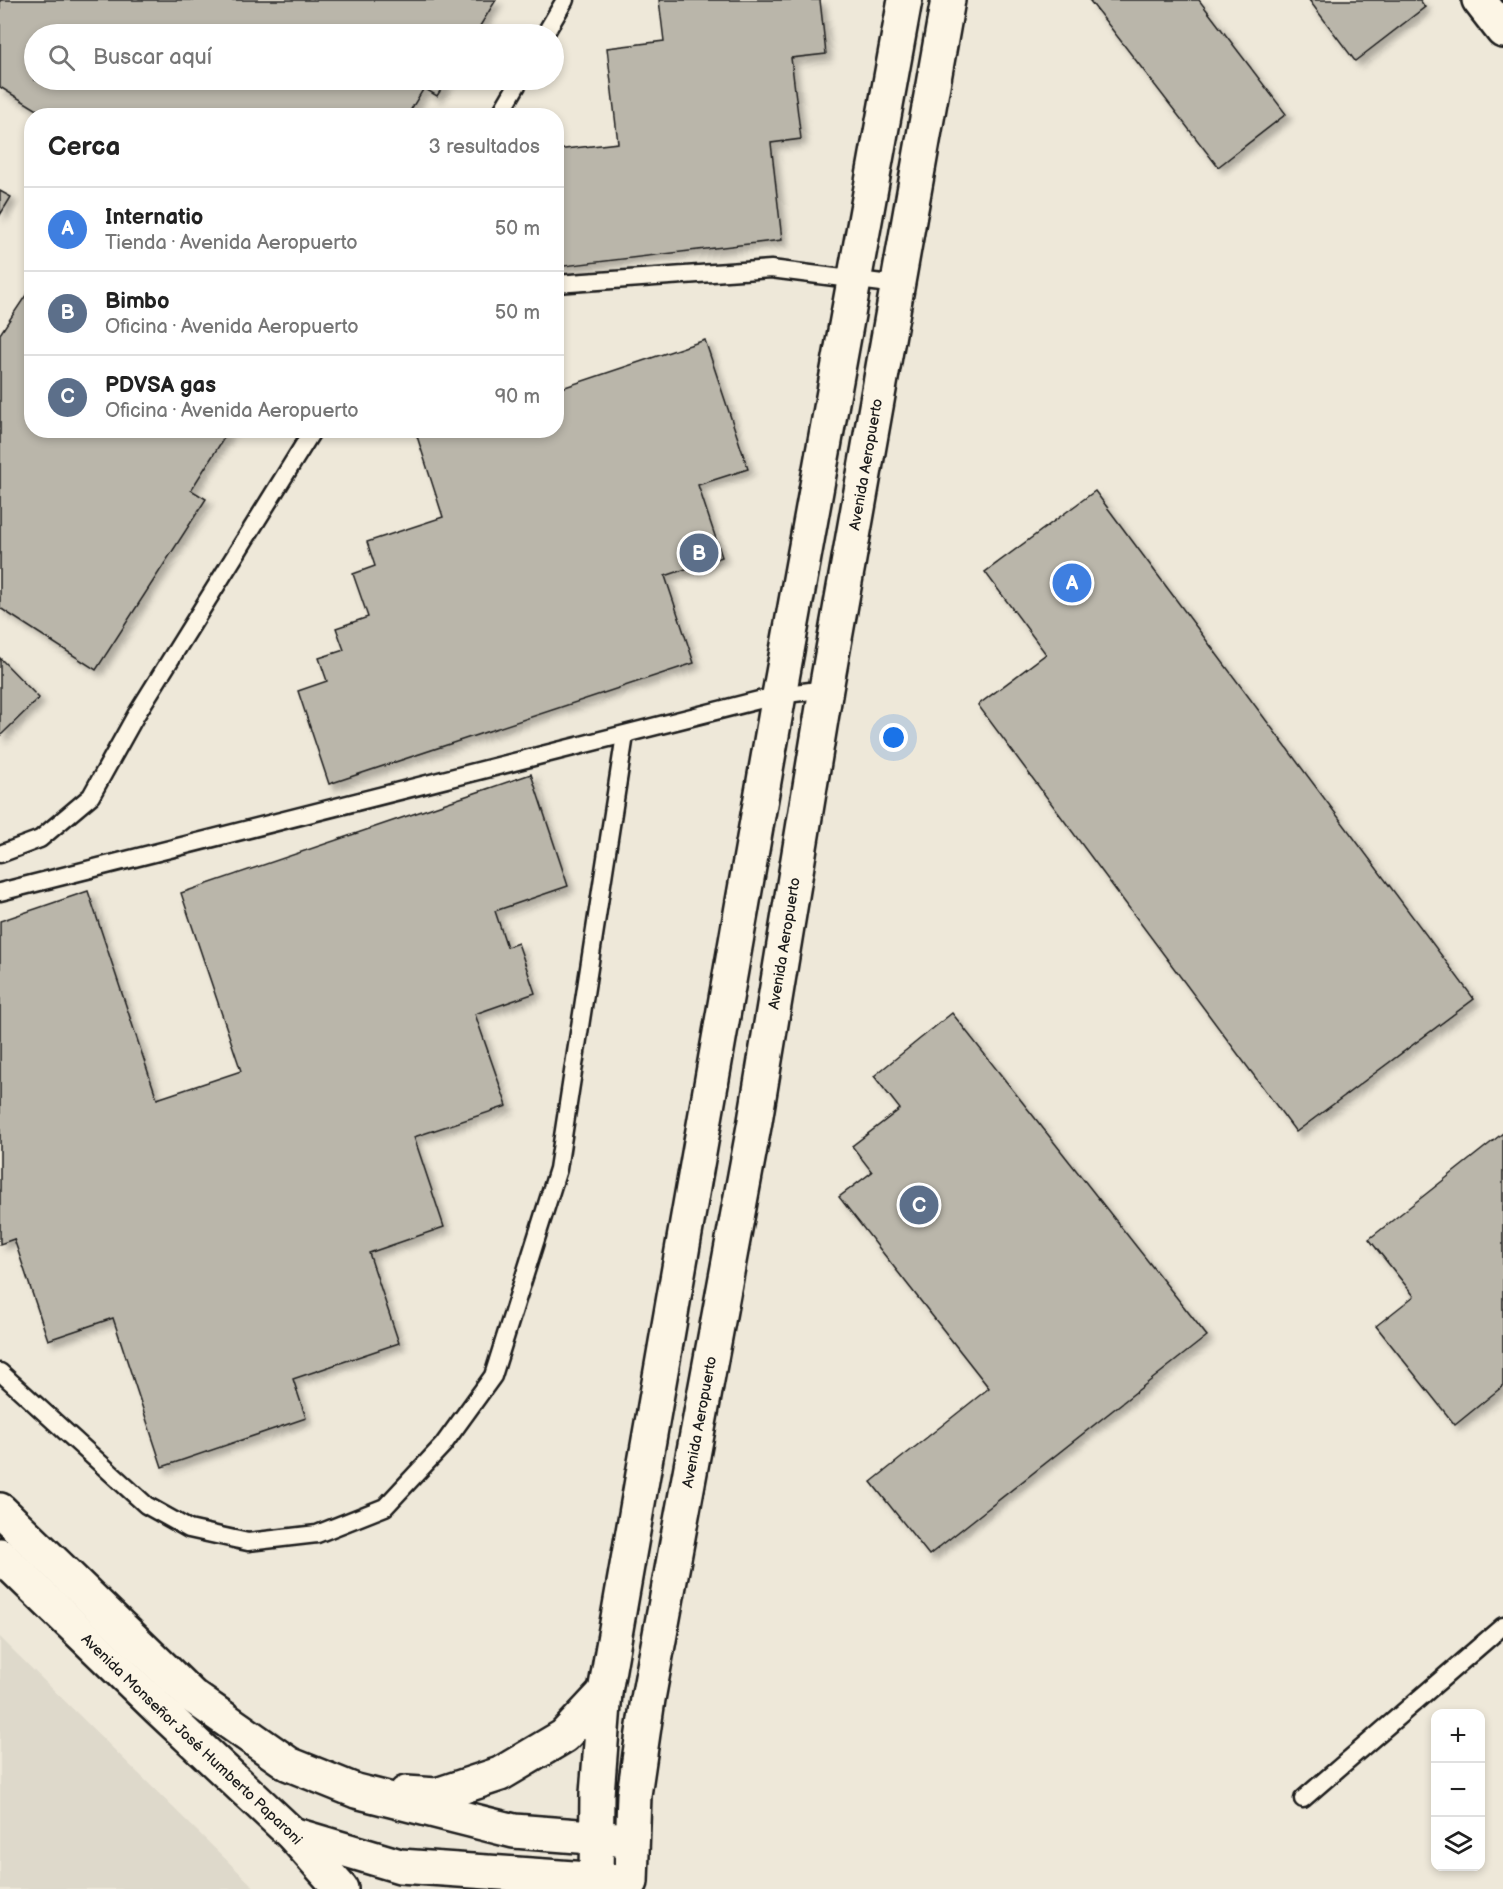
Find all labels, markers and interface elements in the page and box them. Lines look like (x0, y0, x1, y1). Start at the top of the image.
search box (24, 24, 564, 90)
icon: search (45, 41, 78, 74)
text: Buscar aquí (93, 44, 212, 71)
text: Cerca (48, 132, 120, 163)
text: 3 resultados (429, 135, 540, 159)
text: Internatio (105, 204, 203, 231)
text: A (61, 217, 74, 241)
text: 50 m (495, 217, 540, 241)
text: Tienda · Avenida Aeropuerto (105, 231, 358, 255)
text: Bimbo (105, 288, 169, 315)
text: B (60, 301, 75, 325)
text: 50 m (495, 301, 540, 325)
text: Oficina · Avenida Aeropuerto (105, 315, 359, 339)
text: PDVSA gas (105, 372, 216, 399)
text: C (60, 385, 75, 409)
text: 90 m (495, 385, 540, 409)
street label: Avenida Aeropuerto (845, 397, 887, 532)
text: Oficina · Avenida Aeropuerto (105, 399, 359, 423)
pin: B (680, 530, 718, 576)
pin: A (1052, 560, 1092, 606)
your location (879, 723, 908, 752)
street label: Avenida Aeropuerto (764, 876, 804, 1011)
pin: C (900, 1182, 938, 1228)
street label: Avenida Aeropuerto (678, 1355, 721, 1489)
street label: Avenida Monseñor José Humberto Paparoni (77, 1629, 307, 1849)
map controls (1431, 1709, 1485, 1871)
button: + (1431, 1709, 1485, 1763)
button: − (1431, 1763, 1485, 1817)
button: layers (1431, 1817, 1485, 1871)

